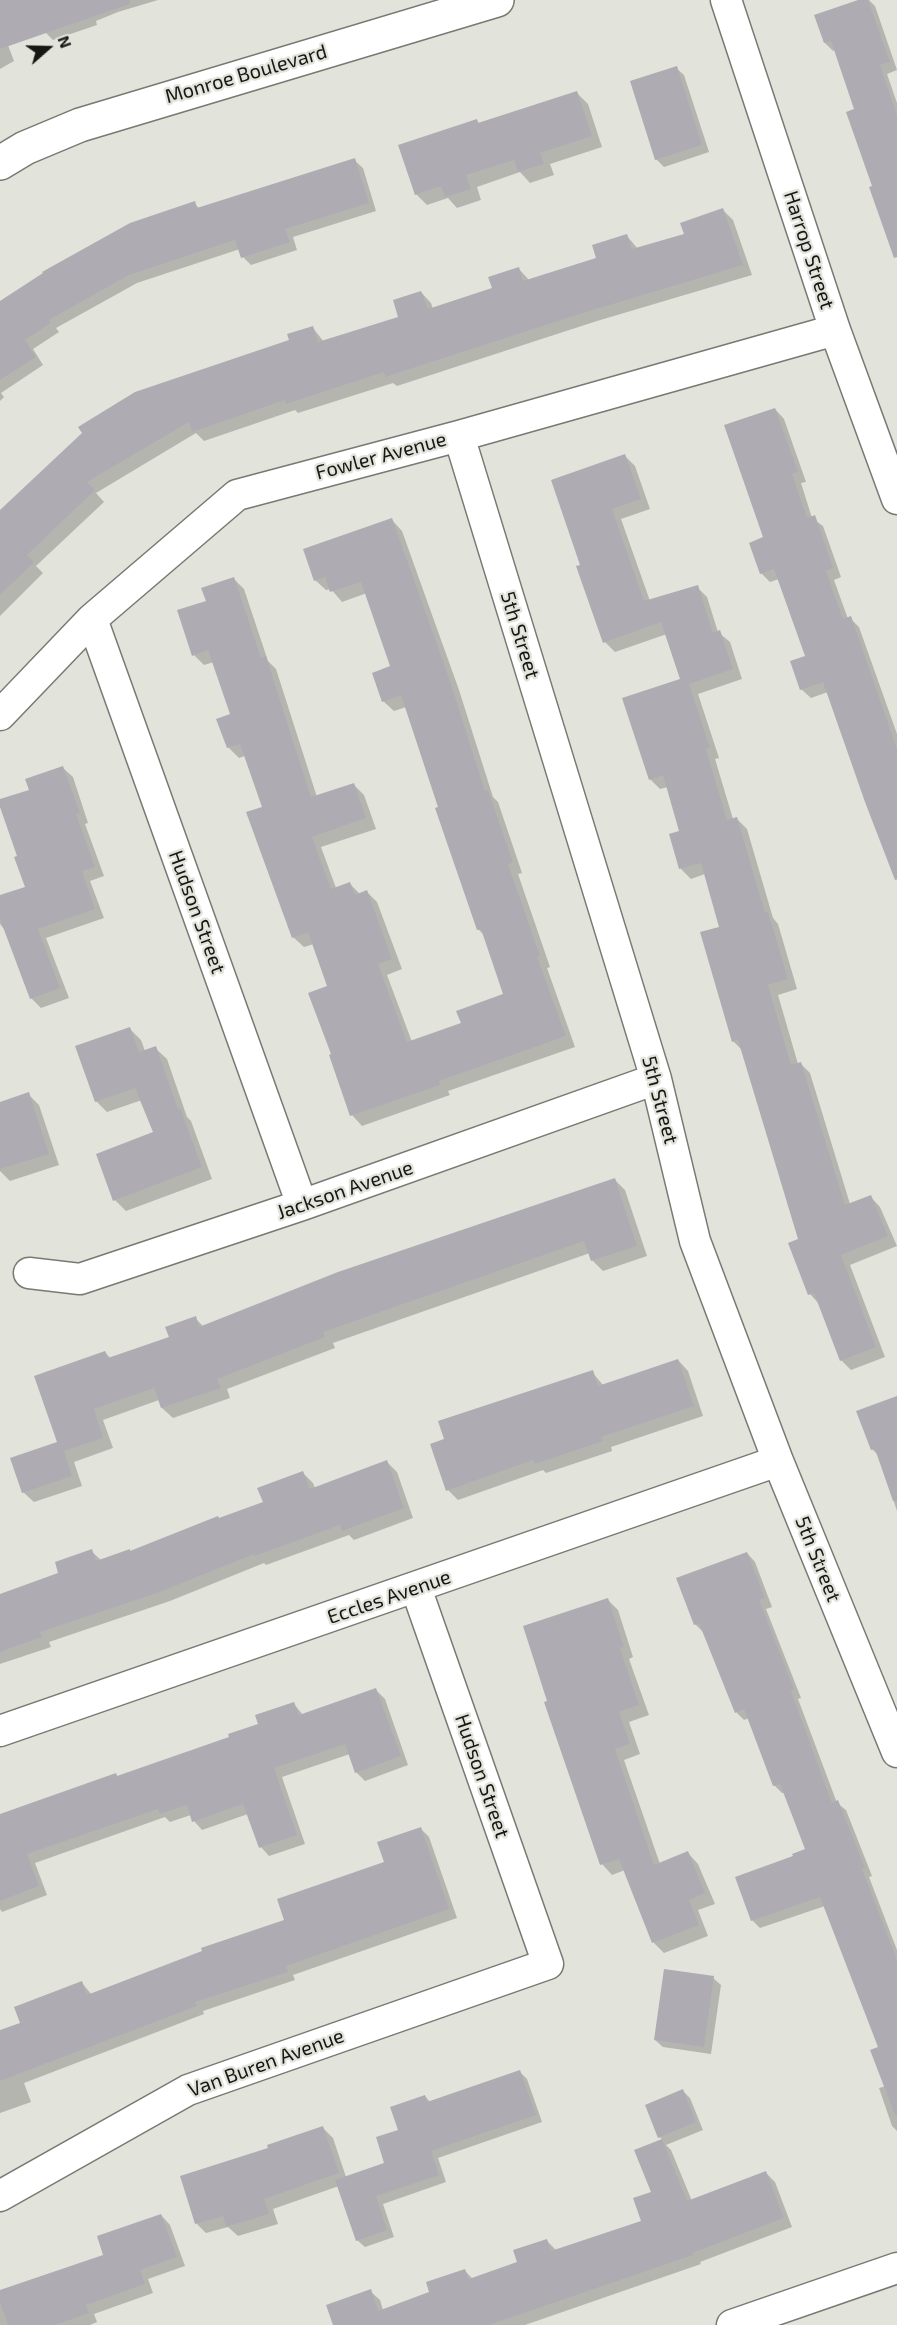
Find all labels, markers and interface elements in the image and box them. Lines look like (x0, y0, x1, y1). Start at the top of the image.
north arrow (18, 18, 78, 78)
text: N (54, 33, 76, 50)
street label: Monroe Boulevard (162, 39, 330, 109)
street label: Harrop Street (779, 188, 839, 312)
street label: Fowler Avenue (313, 427, 449, 485)
street label: 5th Street (495, 588, 545, 682)
street label: Hudson Street (164, 847, 230, 977)
street label: 5th Street (637, 1053, 683, 1147)
street label: Jackson Avenue (274, 1155, 416, 1225)
street label: 5th Street (790, 1513, 846, 1605)
street label: Eccles Avenue (324, 1565, 454, 1629)
street label: Hudson Street (450, 1711, 514, 1841)
street label: Van Buren Avenue (185, 2024, 347, 2102)

